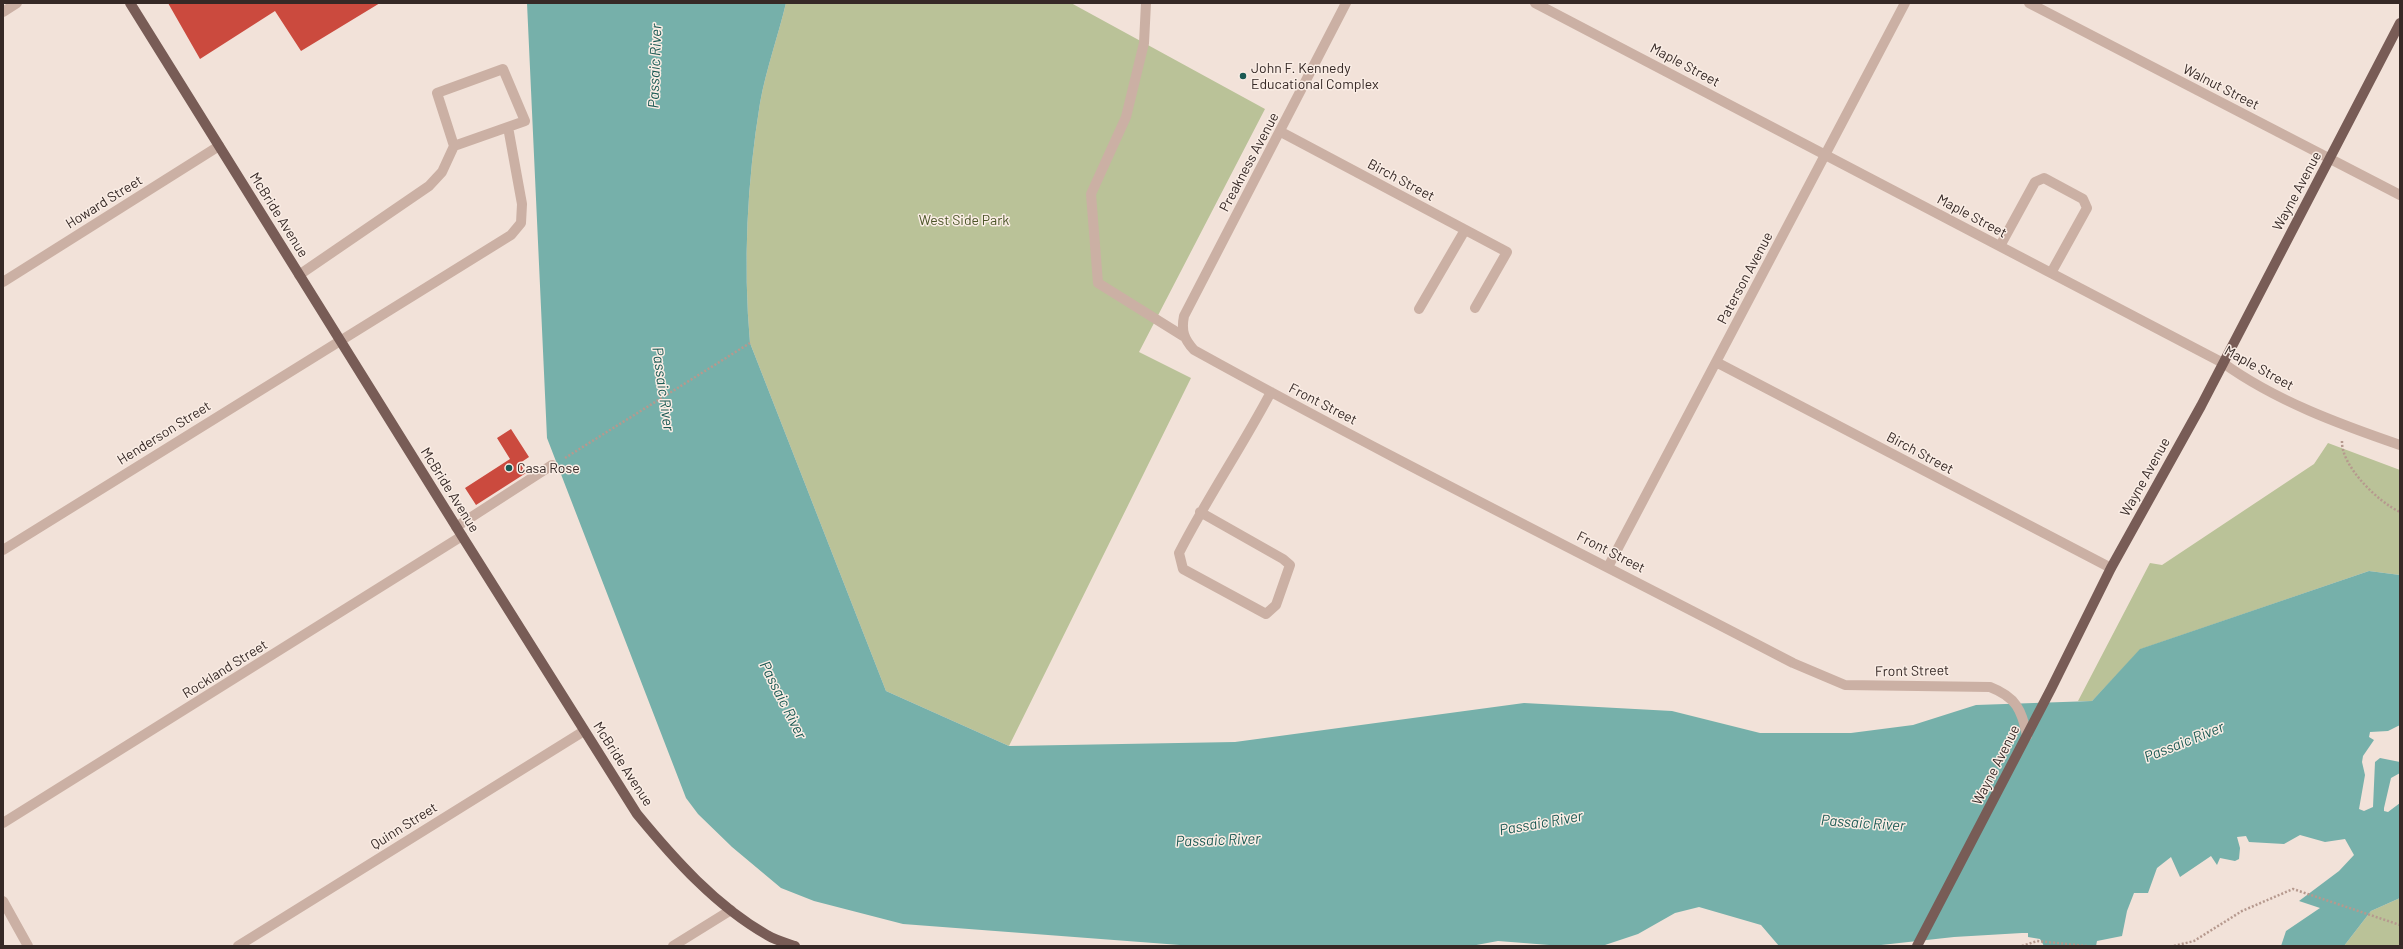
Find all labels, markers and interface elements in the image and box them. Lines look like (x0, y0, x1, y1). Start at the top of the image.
water label: Passaic River (645, 23, 665, 109)
street label: Maple Street (1647, 40, 1723, 90)
place label: John F. Kennedy Educational Complex (1251, 60, 1379, 92)
street label: Walnut Street (2180, 61, 2262, 113)
marker: John F. Kennedy Educational Complex (1238, 71, 1248, 81)
street label: Preakness Avenue (1216, 109, 1282, 215)
street label: Wayne Avenue (2269, 148, 2325, 234)
street label: Birch Street (1365, 155, 1437, 205)
street label: McBride Avenue (246, 169, 312, 261)
street label: Howard Street (63, 172, 145, 232)
street label: Maple Street (1934, 191, 2010, 241)
park label: West Side Park (919, 212, 1009, 228)
street label: Paterson Avenue (1714, 229, 1776, 327)
street label: Maple Street (2221, 342, 2297, 394)
water label: Passaic River (648, 346, 678, 432)
street label: Front Street (1286, 380, 1360, 428)
street label: Henderson Street (114, 397, 214, 469)
street label: Birch Street (1884, 428, 1956, 478)
street label: Wayne Avenue (2116, 435, 2174, 519)
street label: McBride Avenue (417, 444, 483, 536)
place label: Casa Rose (517, 460, 580, 476)
marker: Casa Rose (504, 463, 514, 473)
street label: Front Street (1574, 528, 1648, 576)
street label: Rockland Street (179, 636, 271, 702)
water label: Passaic River (756, 658, 810, 742)
street label: Front Street (1875, 662, 1949, 680)
water label: Passaic River (2141, 718, 2227, 766)
street label: McBride Avenue (590, 719, 656, 809)
street label: Wayne Avenue (1969, 722, 2023, 808)
street label: Quinn Street (368, 799, 440, 853)
water label: Passaic River (1498, 807, 1584, 839)
water label: Passaic River (1820, 811, 1906, 835)
water label: Passaic River (1175, 830, 1261, 850)

